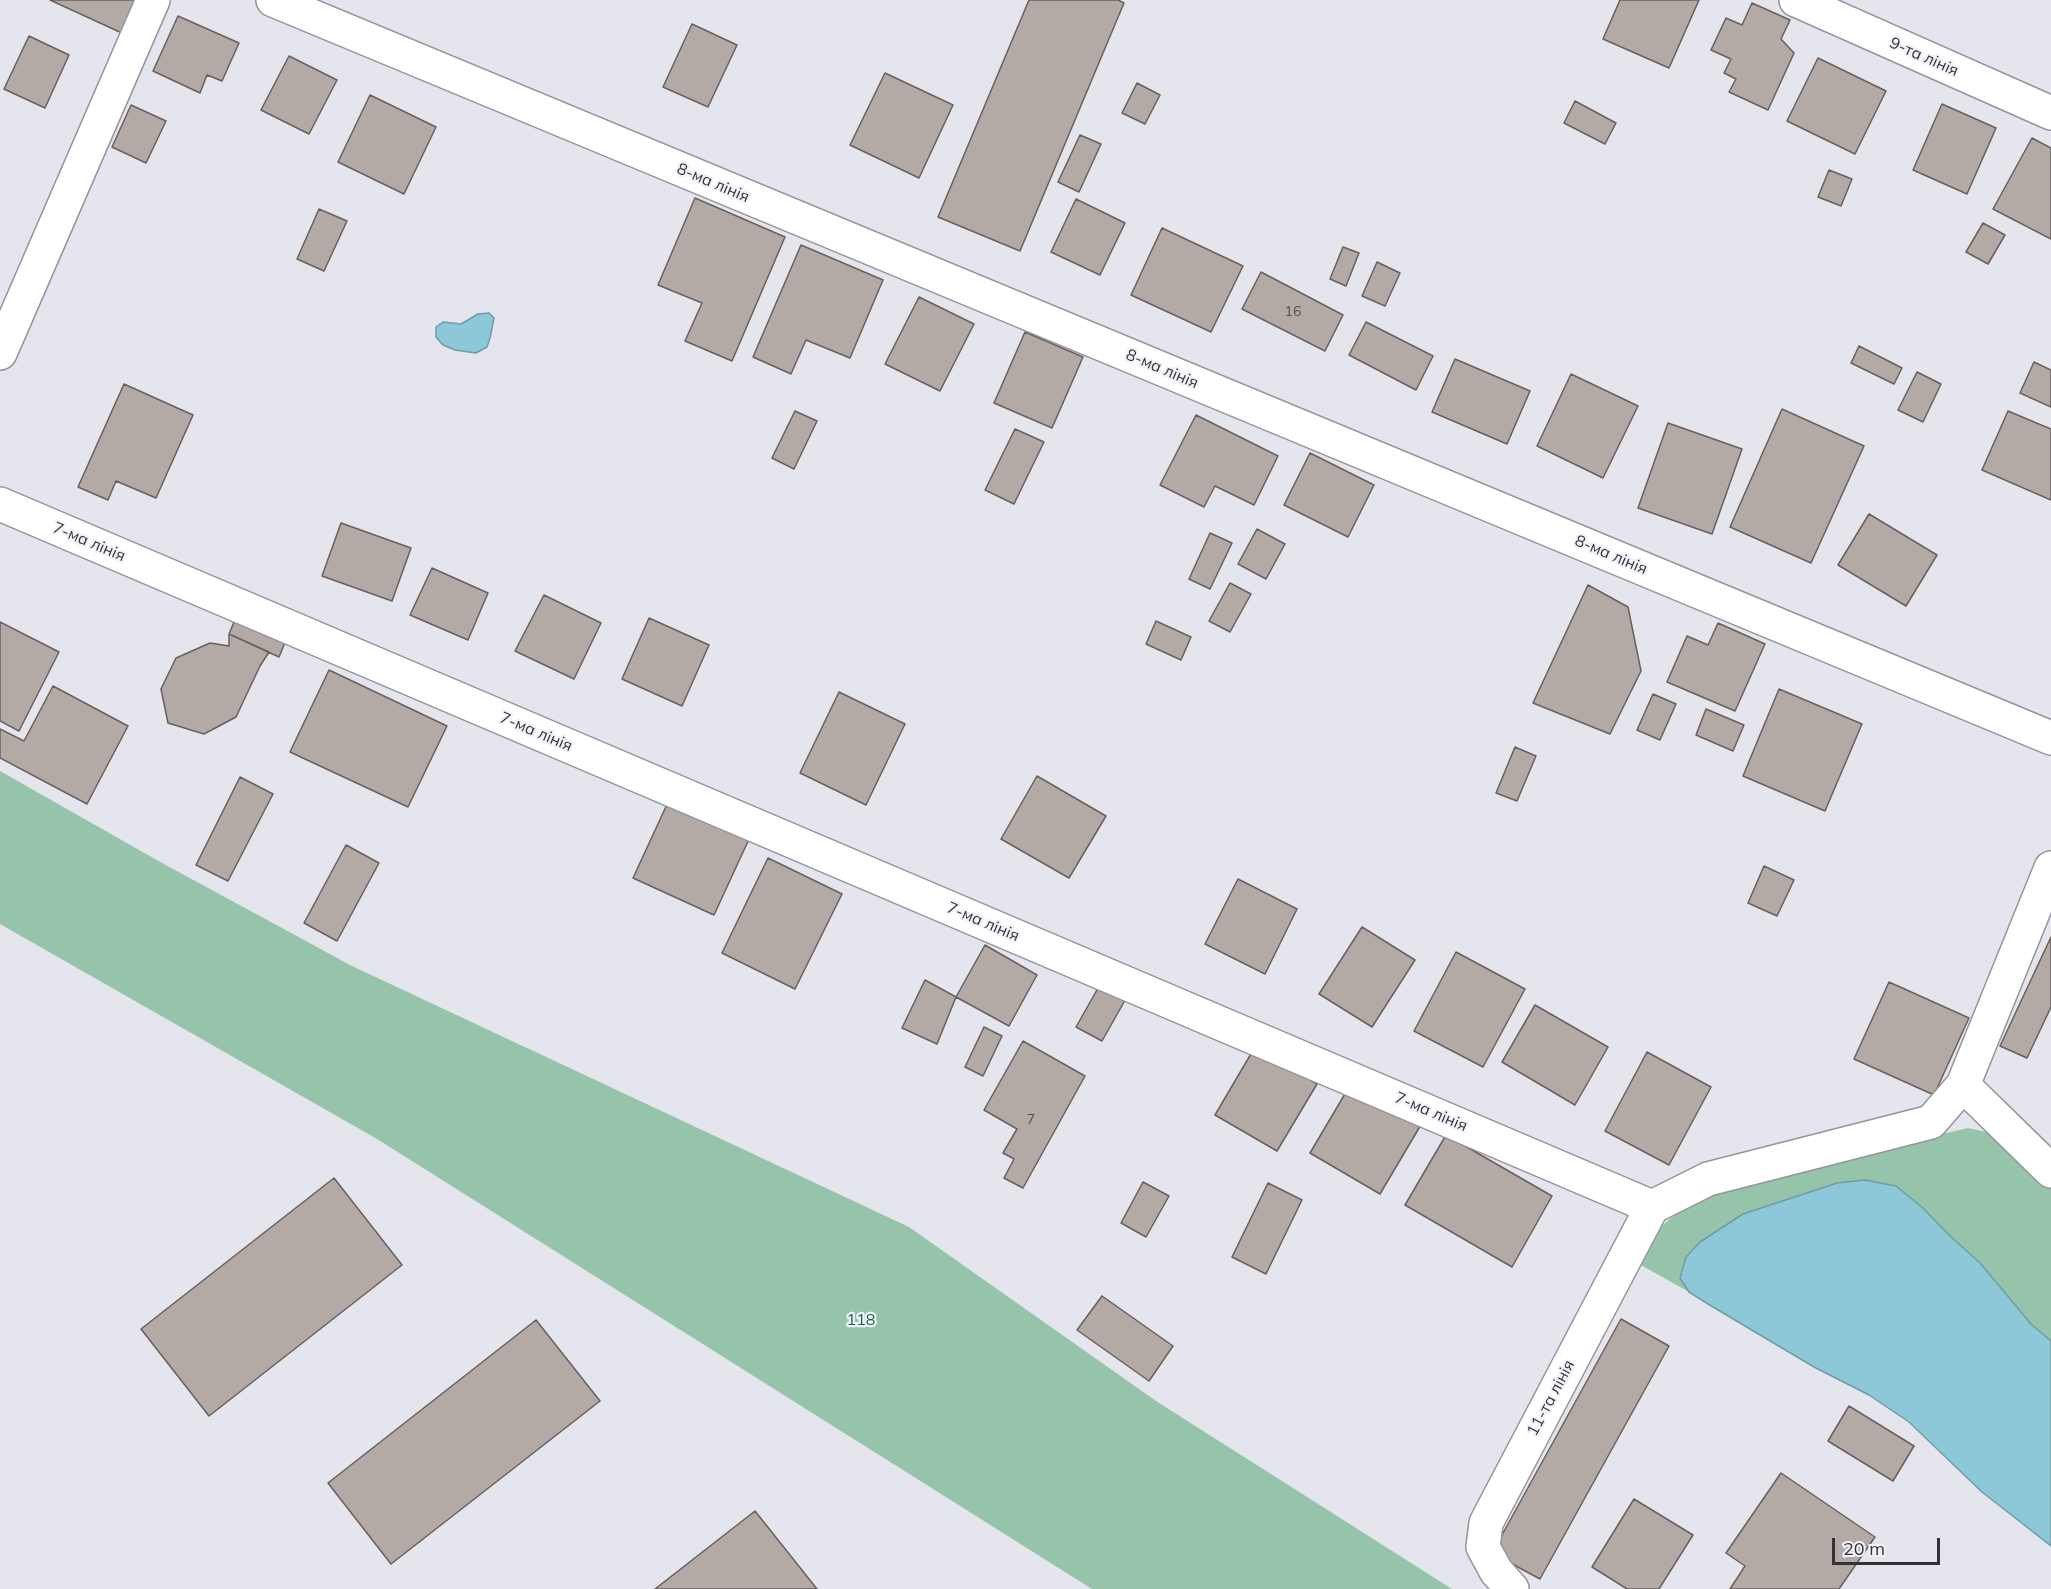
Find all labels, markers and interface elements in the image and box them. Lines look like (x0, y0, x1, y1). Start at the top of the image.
street label: 9-та лінія (1887, 33, 1961, 81)
street label: 8-ма лінія (674, 159, 752, 207)
house number: 16 (1285, 304, 1301, 320)
street label: 8-ма лінія (1123, 345, 1201, 393)
street label: 7-ма лінія (50, 518, 128, 566)
street label: 8-ма лінія (1572, 531, 1650, 579)
street label: 7-ма лінія (497, 708, 575, 756)
street label: 7-ма лінія (944, 898, 1022, 946)
street label: 7-ма лінія (1392, 1088, 1470, 1136)
house number: 7 (1027, 1112, 1035, 1128)
park label: 118 (847, 1310, 875, 1330)
street label: 11-та лінія (1523, 1357, 1579, 1439)
scale bar (1835, 1526, 1943, 1564)
text: 20 m (1843, 1537, 1885, 1560)

